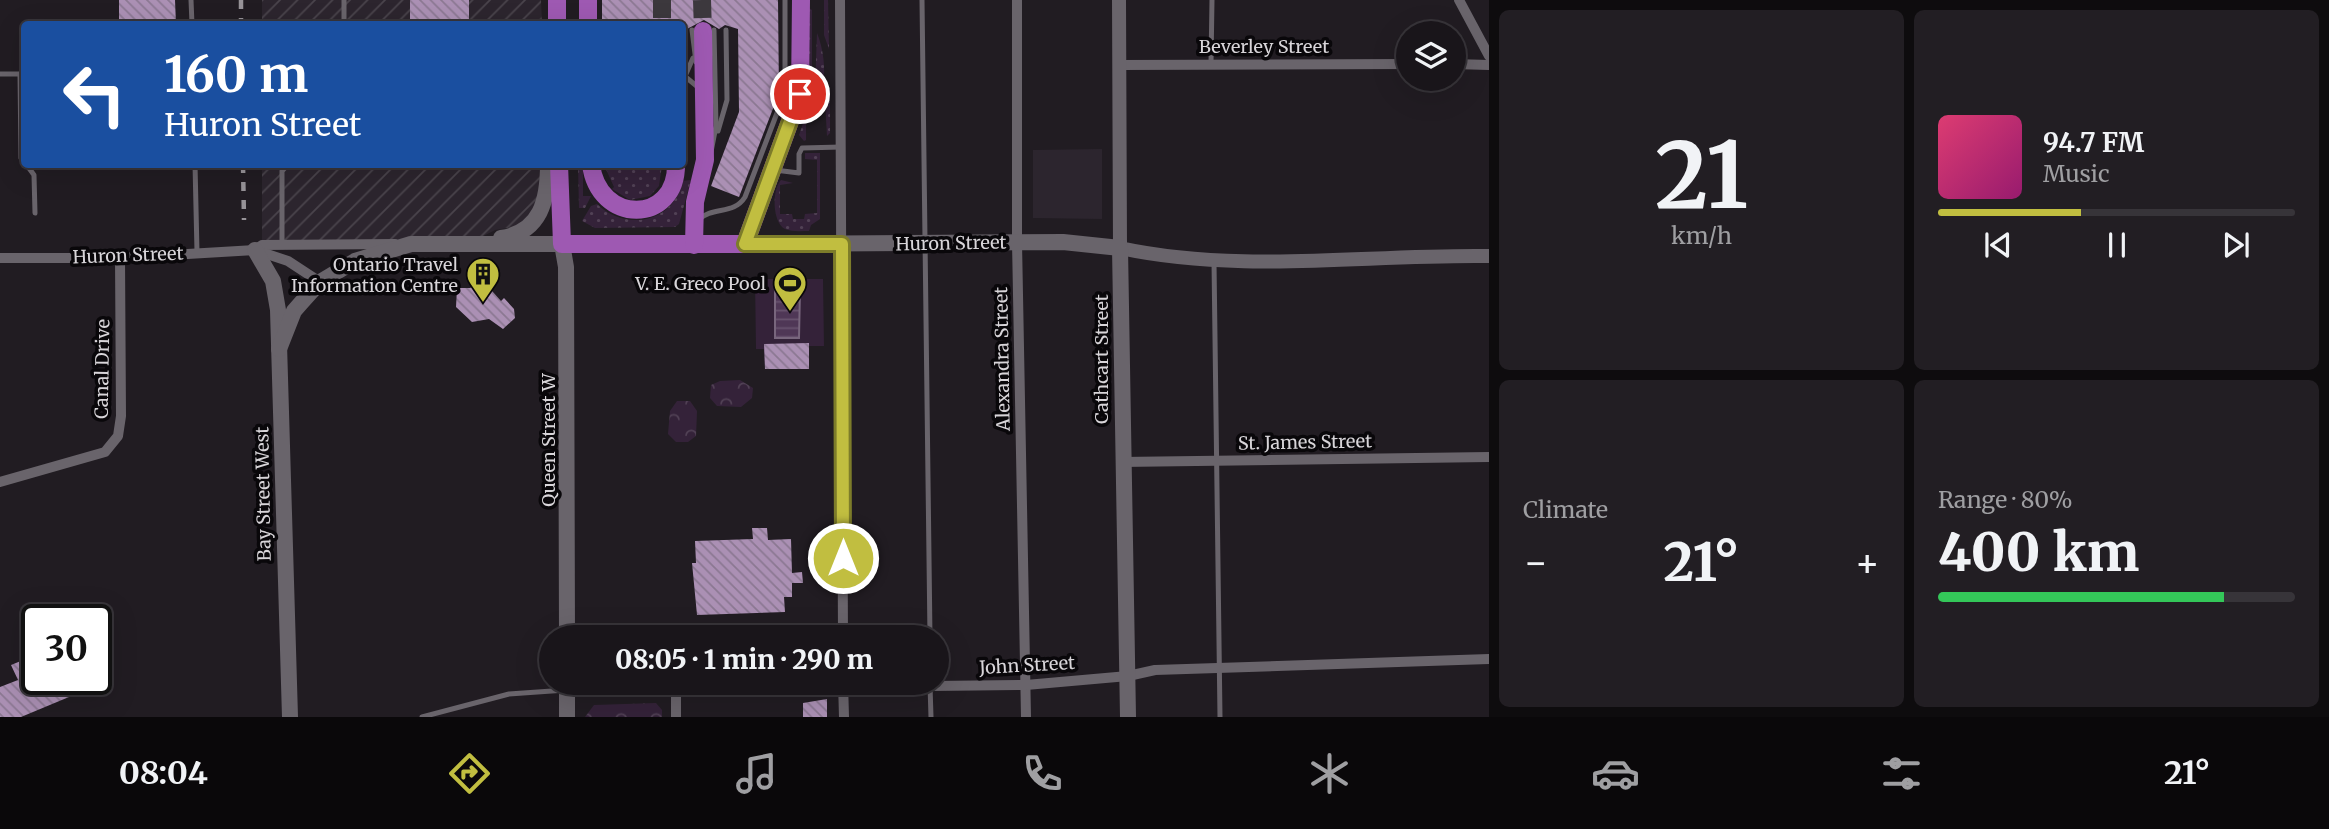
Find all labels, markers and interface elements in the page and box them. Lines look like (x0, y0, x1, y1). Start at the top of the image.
map controls (1396, 21, 1466, 91)
button: layers (1396, 21, 1466, 91)
street label: Beverley Street (1199, 35, 1329, 58)
text: 160 m (164, 44, 308, 105)
icon: left (49, 49, 140, 140)
pin (770, 64, 830, 124)
icon: arrive (781, 75, 819, 113)
text: Huron Street (164, 105, 361, 145)
text: 21 (1655, 118, 1748, 233)
text: 94.7 FM (2043, 126, 2144, 159)
text: Music (2043, 159, 2110, 188)
text: km/h (1671, 221, 1732, 250)
icon: previous (1979, 226, 2017, 264)
icon: pause (2098, 226, 2136, 264)
icon: next (2217, 226, 2255, 264)
street label: Huron Street (895, 231, 1007, 255)
street label: Huron Street (72, 242, 184, 268)
place label: Ontario Travel Information Centre (291, 253, 458, 297)
building icon: Ontario Travel Information Centre (464, 255, 502, 304)
sports icon: V. E. Greco Pool (771, 264, 809, 313)
place label: V. E. Greco Pool (634, 272, 766, 295)
street label: Alexandra Street (989, 287, 1015, 432)
street label: Cathcart Street (1090, 294, 1113, 424)
street label: Canal Drive (90, 319, 114, 419)
street label: Queen Street W (537, 372, 560, 507)
street label: Bay Street West (250, 426, 276, 562)
street label: St. James Street (1238, 429, 1372, 455)
text: Range · 80% (1938, 485, 2073, 514)
text: Climate (1523, 495, 1608, 524)
text: 400 km (1938, 520, 2139, 585)
position arrow (806, 521, 880, 595)
text: 21° (1664, 530, 1739, 595)
text: − (1523, 539, 1548, 586)
text: + (1855, 539, 1880, 586)
speed limit sign: 30 (21, 604, 112, 695)
text: 08:05 · 1 min · 290 m (615, 643, 873, 676)
street label: John Street (977, 651, 1076, 679)
icon: directions (445, 749, 494, 798)
icon: music (732, 749, 781, 798)
icon: phone (1018, 749, 1067, 798)
icon: climate (1305, 749, 1354, 798)
icon: car (1591, 749, 1640, 798)
icon: filters (1877, 749, 1926, 798)
text: 08:04 (119, 753, 208, 793)
text: 21° (2164, 753, 2210, 793)

